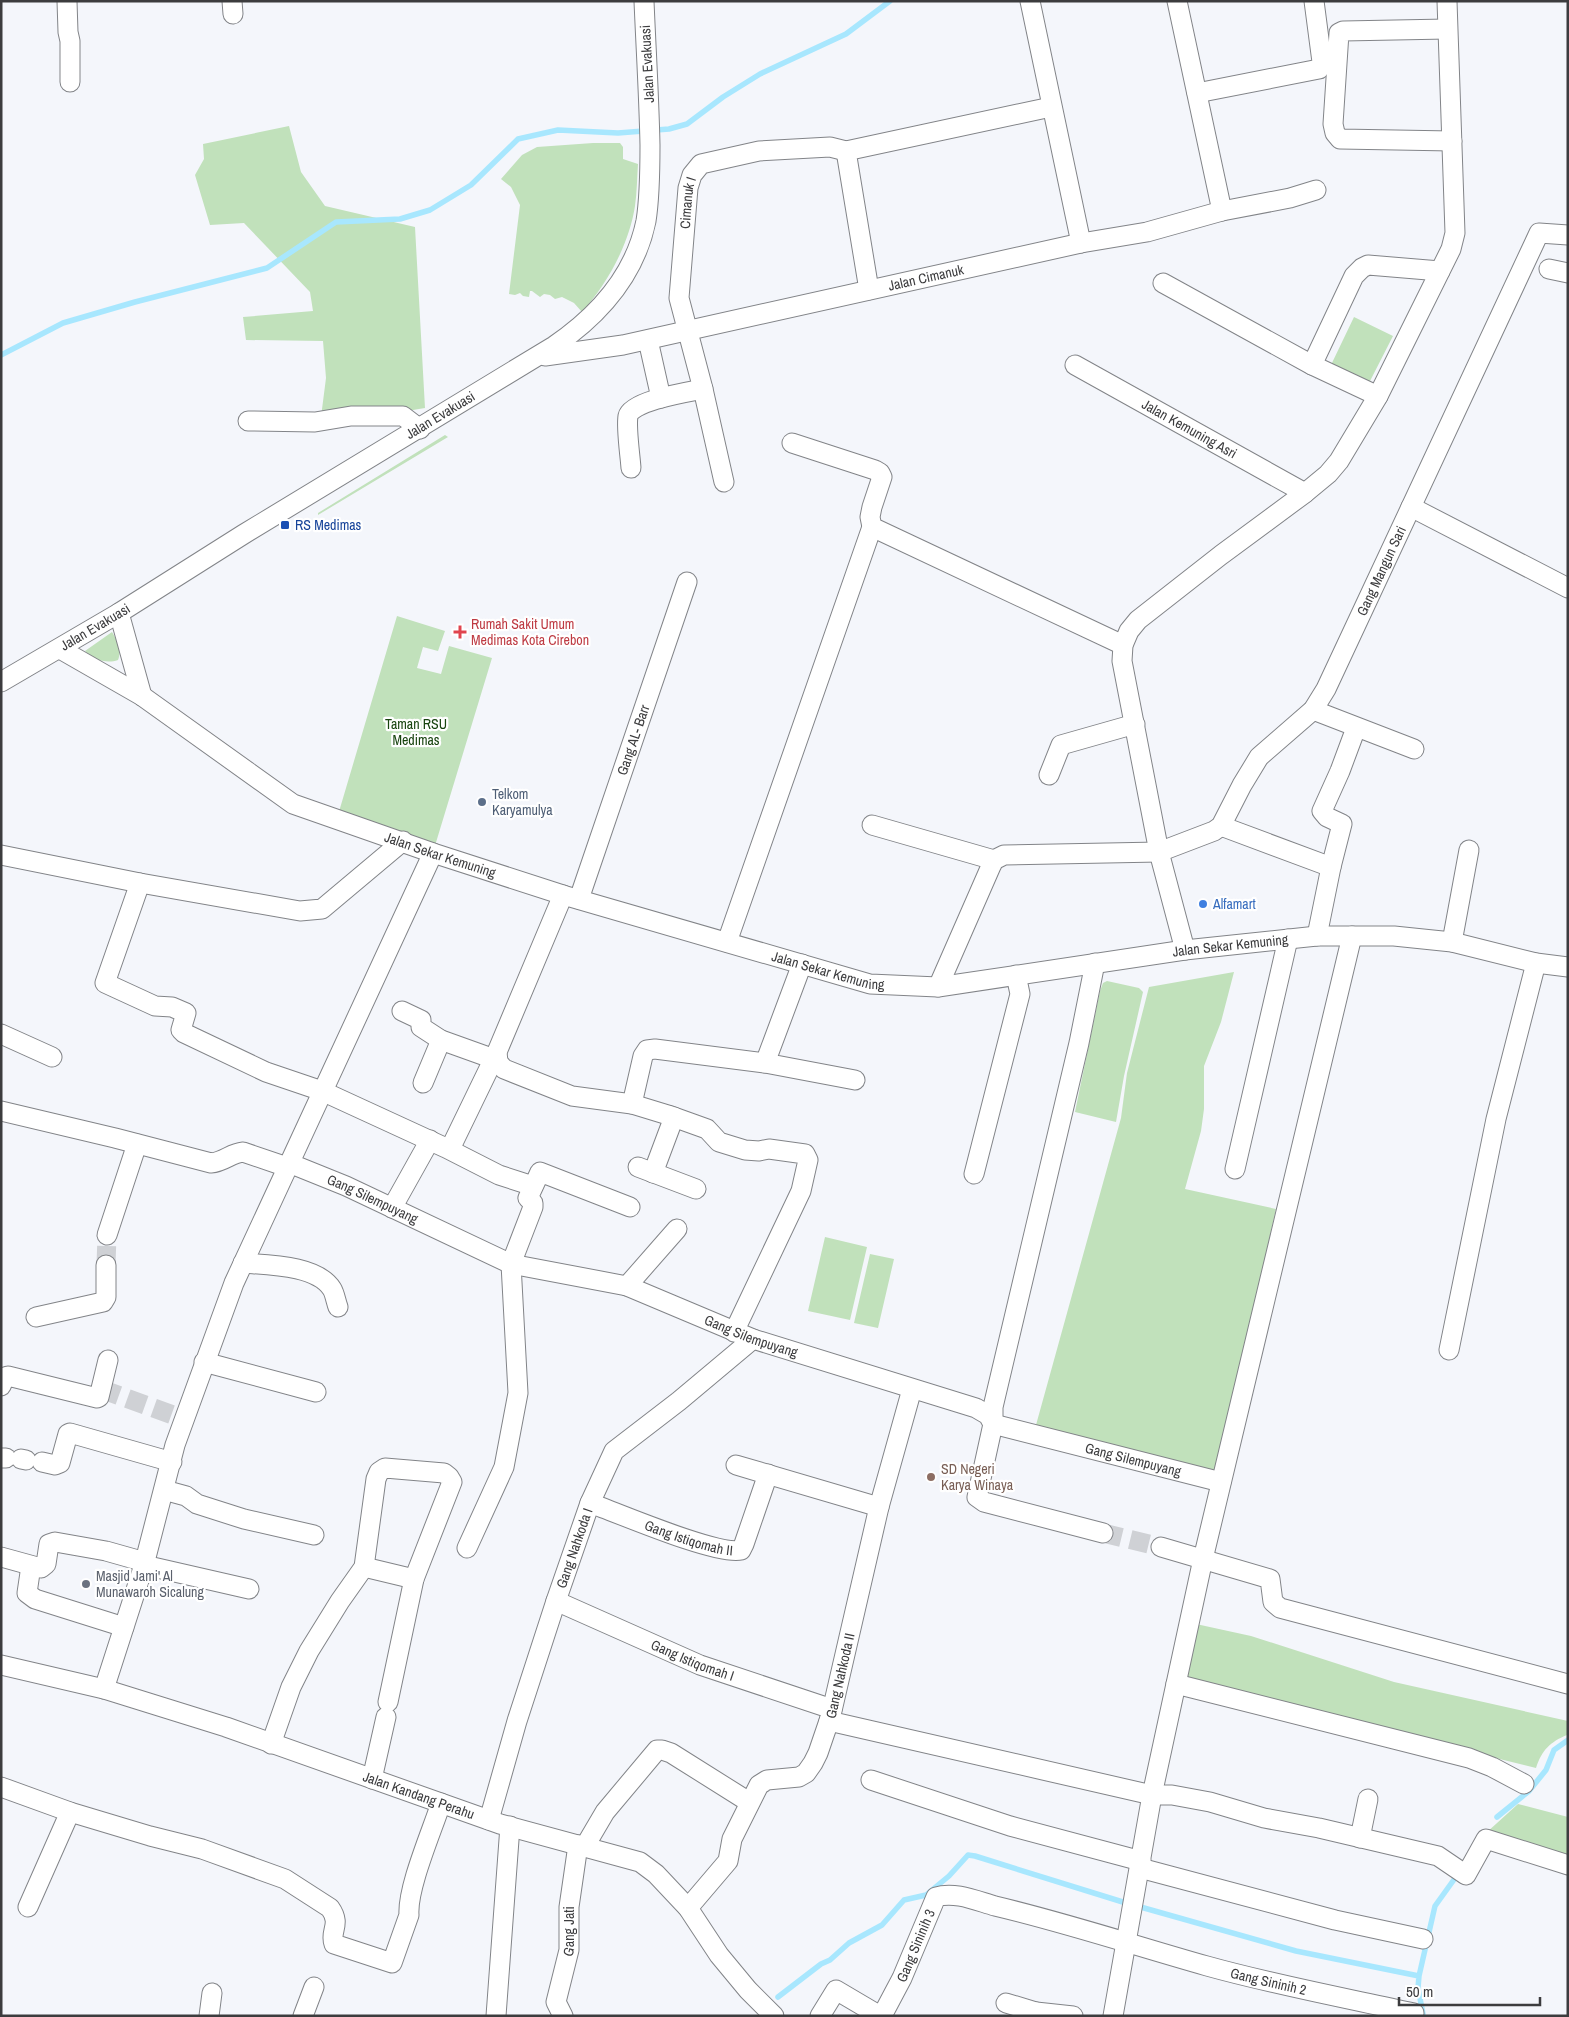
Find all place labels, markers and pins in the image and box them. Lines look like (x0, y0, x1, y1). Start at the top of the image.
place label: RS Medimas (295, 516, 362, 534)
marker: RS Medimas (279, 519, 291, 531)
place label: Rumah Sakit Umum Medimas Kota Cirebon (471, 615, 589, 649)
marker: Rumah Sakit Umum Medimas Kota Cirebon (453, 625, 467, 639)
place label: Telkom Karyamulya (492, 785, 553, 819)
marker: Telkom Karyamulya (476, 796, 488, 808)
place label: Alfamart (1212, 895, 1256, 913)
marker: Alfamart (1197, 898, 1209, 910)
place label: SD Negeri Karya Winaya (941, 1460, 1014, 1494)
marker: SD Negeri Karya Winaya (925, 1471, 937, 1483)
place label: Masjid Jami' Al Munawaroh Sicalung (96, 1567, 204, 1601)
marker: Masjid Jami' Al Munawaroh Sicalung (80, 1578, 92, 1590)

